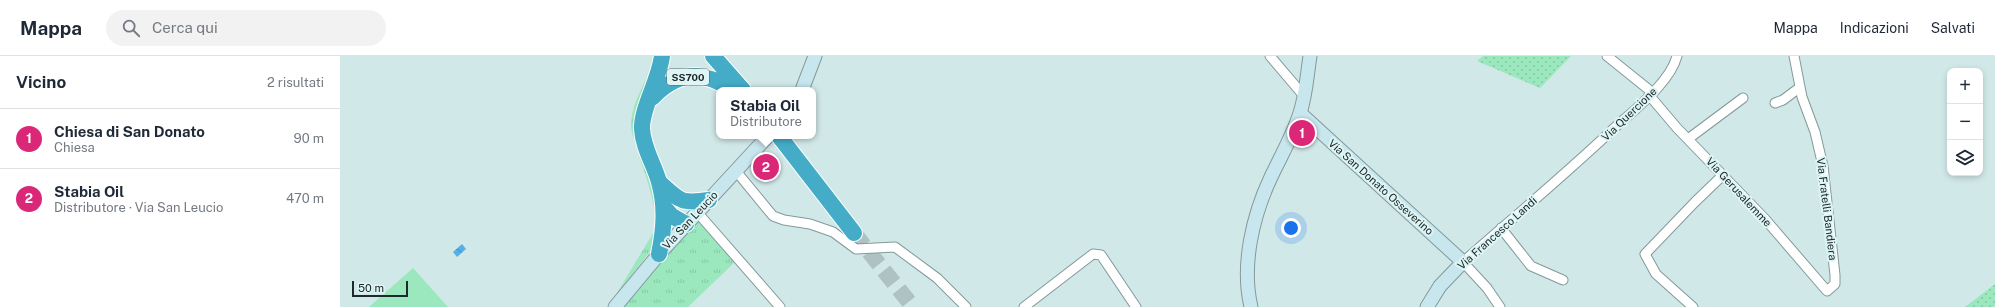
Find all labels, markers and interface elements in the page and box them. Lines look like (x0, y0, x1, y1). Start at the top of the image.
search box (106, 10, 386, 46)
text: Mappa (20, 17, 82, 39)
icon: search (120, 17, 142, 39)
text: Cerca qui (152, 19, 218, 36)
text: Mappa (1773, 20, 1818, 36)
text: Indicazioni (1840, 20, 1909, 36)
text: Salvati (1931, 20, 1975, 36)
map controls (1947, 68, 1983, 176)
button: + (1947, 68, 1983, 104)
road number: SS700 (667, 69, 709, 85)
text: Vicino (16, 72, 66, 92)
text: 2 risultati (267, 75, 324, 90)
street label: Via Quercione (1599, 85, 1659, 143)
popup (716, 87, 816, 139)
text: Stabia Oil (730, 97, 800, 114)
button: − (1947, 104, 1983, 140)
text: Distributore (730, 114, 802, 129)
pin: 1 (1289, 118, 1315, 148)
text: Chiesa di San Donato (54, 123, 205, 140)
text: 1 (26, 131, 32, 146)
text: 90 m (294, 131, 324, 146)
street label: Via San Donato Osseverino (1326, 137, 1436, 237)
text: Chiesa (54, 140, 95, 155)
button: layers (1947, 140, 1983, 176)
pin: 2 (753, 152, 779, 182)
street label: Via Gerusalemme (1704, 155, 1774, 229)
street label: Via Fratelli Bandiera (1815, 157, 1839, 261)
text: Stabia Oil (54, 183, 124, 200)
street label: Via San Leucio (660, 189, 720, 251)
text: 2 (25, 191, 33, 206)
text: 470 m (286, 191, 324, 206)
street label: Via Francesco Landi (1455, 194, 1539, 272)
text: Distributore · Via San Leucio (54, 200, 223, 215)
your location (1281, 218, 1301, 238)
scale bar (352, 279, 408, 298)
text: 50 m (358, 282, 384, 294)

